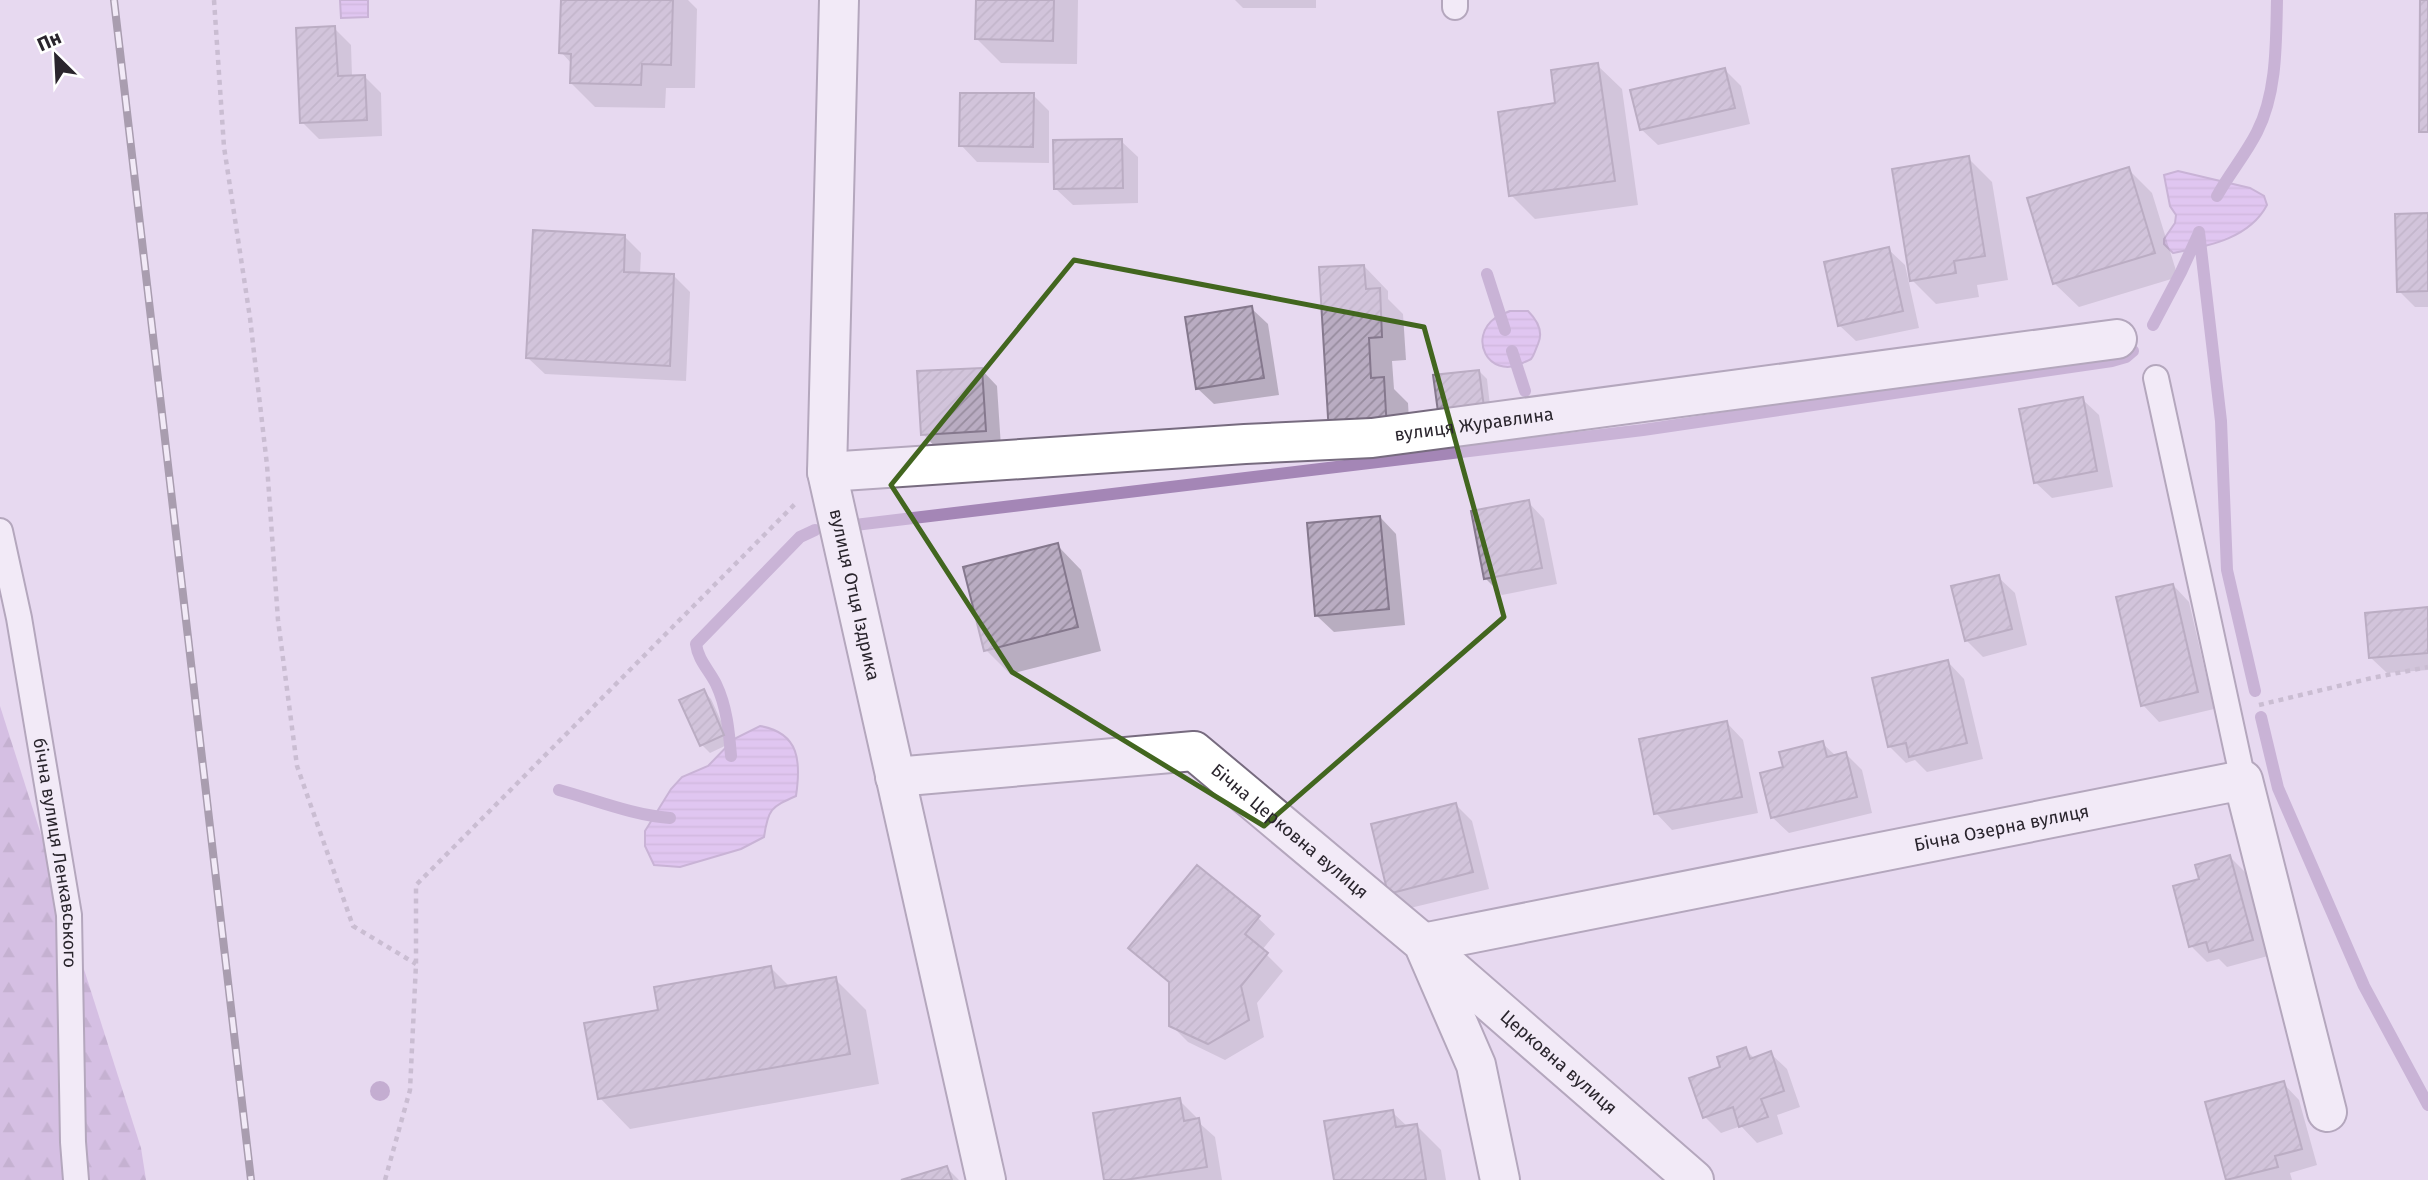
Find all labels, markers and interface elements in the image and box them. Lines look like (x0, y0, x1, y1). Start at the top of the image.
north arrow (21, 21, 91, 91)
text: Пн (34, 26, 65, 56)
street label: вулиця Журавлина (1393, 403, 1555, 446)
street label: вулиця Отця Іздрика (825, 507, 885, 683)
street label: бічна вулиця Ленкавського (28, 736, 81, 968)
street label: Бічна Церковна вулиця (1207, 759, 1373, 903)
street label: Бічна Озерна вулиця (1912, 800, 2091, 856)
street label: Церковна вулиця (1496, 1005, 1622, 1119)

